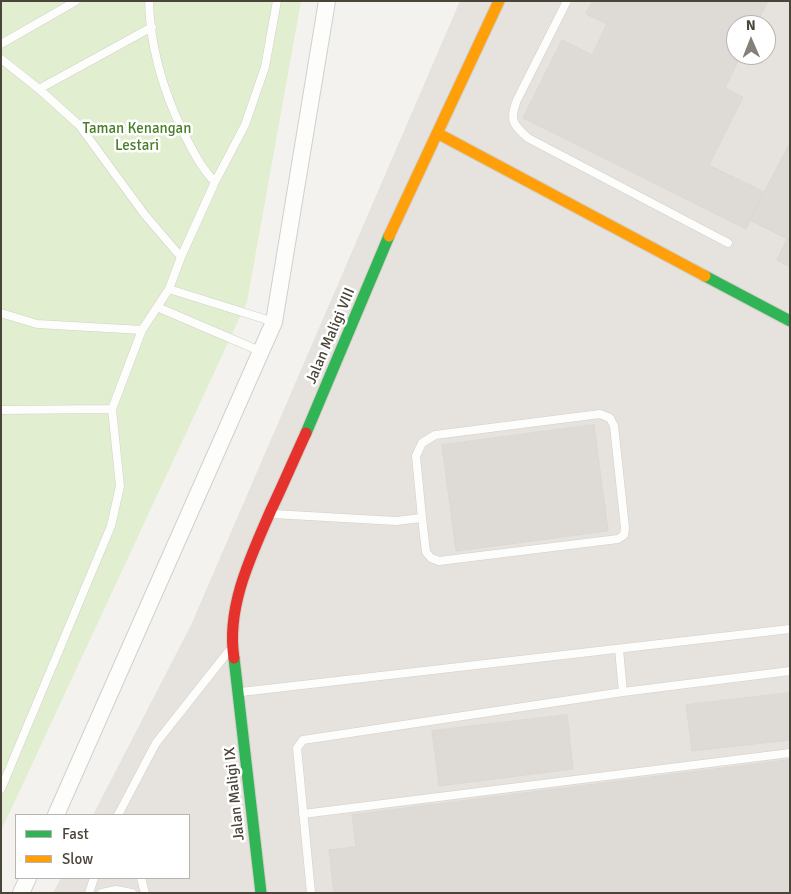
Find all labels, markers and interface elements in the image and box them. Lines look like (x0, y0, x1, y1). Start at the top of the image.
north arrow (726, 15, 776, 65)
text: N (746, 17, 756, 34)
park label: Taman Kenangan Lestari (83, 120, 191, 155)
street label: Jalan Maligi VIII (303, 285, 359, 387)
street label: Jalan Maligi IX (221, 746, 249, 842)
legend (15, 814, 190, 879)
text: Fast (62, 825, 89, 843)
text: Slow (62, 850, 93, 868)

